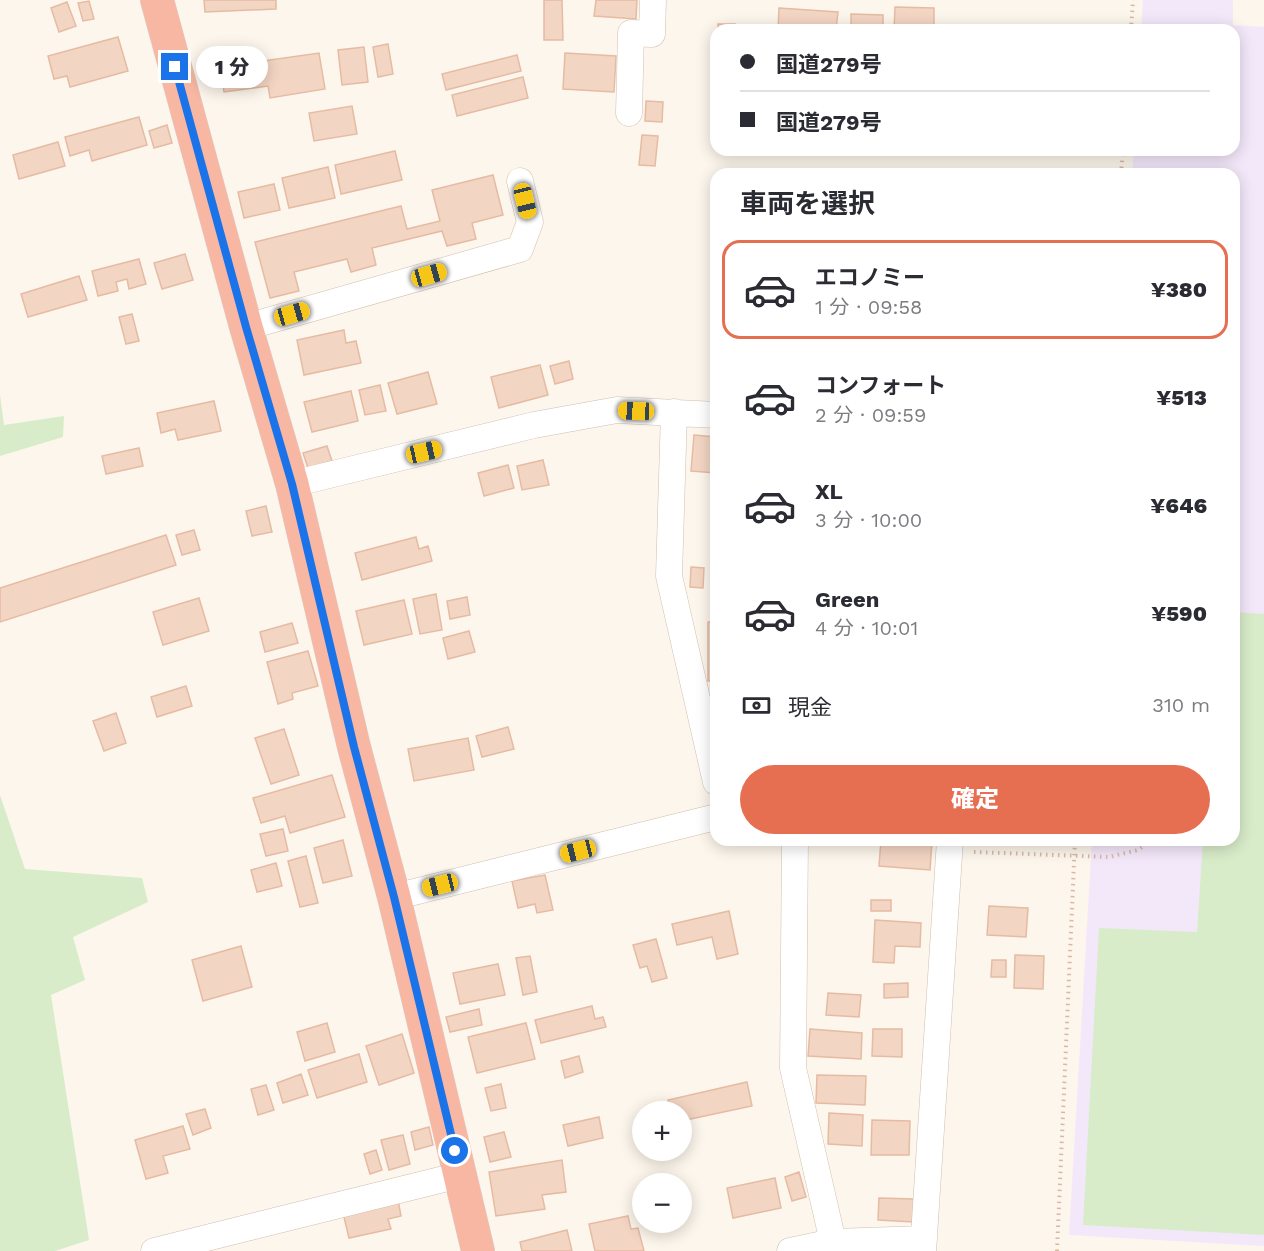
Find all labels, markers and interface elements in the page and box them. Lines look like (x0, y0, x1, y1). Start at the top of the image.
callout: 1 分 (196, 46, 268, 88)
text: 国道279号 (776, 52, 882, 77)
route end (161, 53, 188, 80)
text: 1 分 (215, 55, 249, 79)
text: 国道279号 (776, 110, 882, 135)
car (512, 181, 538, 221)
text: 車両を選択 (740, 188, 875, 220)
car (409, 261, 449, 289)
icon: car (743, 263, 797, 317)
text: エコノミー (815, 265, 925, 290)
text: ¥380 (1151, 277, 1207, 302)
text: 1 分 · 09:58 (815, 295, 922, 319)
car (272, 300, 312, 328)
icon: car (743, 371, 797, 425)
text: コンフォート (815, 373, 946, 398)
text: ¥513 (1156, 385, 1207, 410)
car (618, 401, 654, 421)
text: 2 分 · 09:59 (815, 403, 926, 427)
car (404, 439, 444, 465)
icon: car (743, 479, 797, 533)
text: XL (815, 479, 843, 504)
text: ¥646 (1150, 493, 1207, 518)
text: 3 分 · 10:00 (815, 508, 922, 532)
icon: car (743, 587, 797, 641)
text: Green (815, 587, 879, 612)
text: ¥590 (1151, 601, 1207, 626)
text: 4 分 · 10:01 (815, 616, 918, 640)
icon: cash (740, 689, 773, 722)
text: 310 m (1152, 693, 1210, 717)
text: 現金 (788, 695, 832, 720)
button: 確定 (740, 765, 1210, 834)
car (558, 838, 598, 864)
car (420, 872, 460, 898)
map controls (632, 1101, 692, 1233)
button: + (632, 1101, 692, 1161)
route start (441, 1137, 468, 1164)
button: − (632, 1173, 692, 1233)

